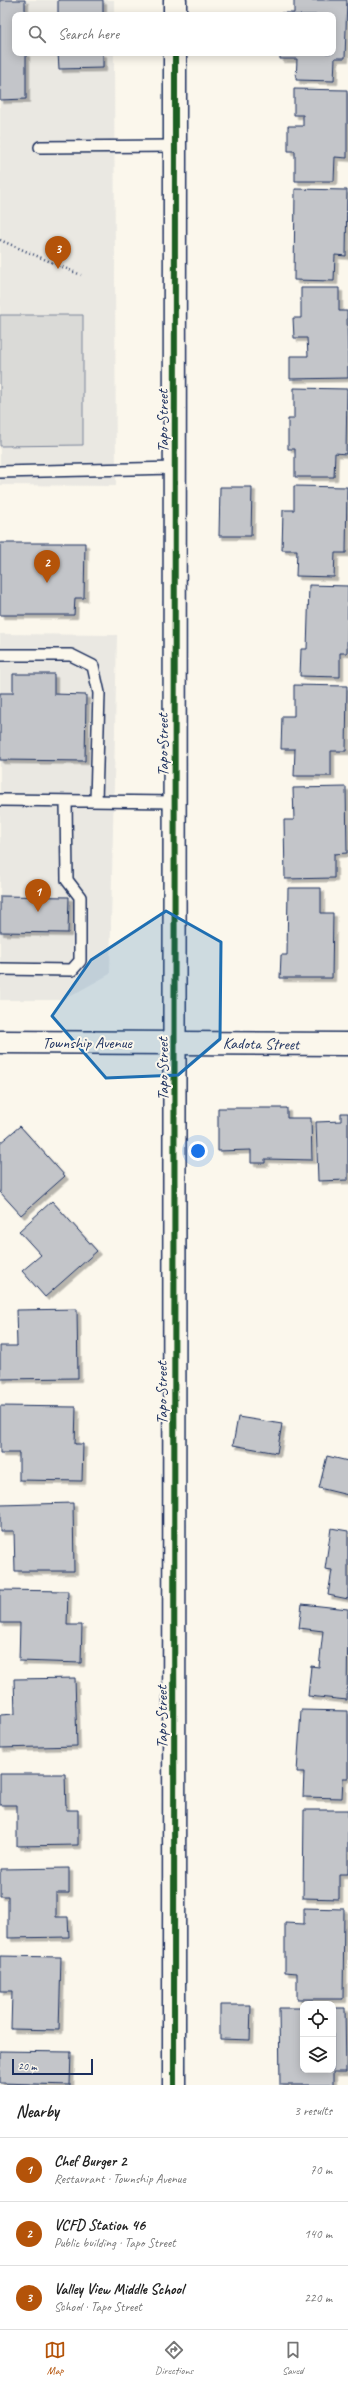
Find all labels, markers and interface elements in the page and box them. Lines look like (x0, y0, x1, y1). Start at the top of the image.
search box (12, 12, 336, 56)
icon: search (26, 23, 48, 45)
text: Search here (58, 25, 119, 44)
pin: 3 (45, 236, 71, 269)
street label: Tapo Street (153, 388, 173, 452)
pin: 2 (34, 550, 60, 583)
street label: Tapo Street (153, 712, 173, 776)
pin: 1 (25, 879, 51, 912)
street label: Township Avenue (42, 1033, 133, 1053)
street label: Kadota Street (223, 1033, 301, 1055)
street label: Tapo Street (153, 1036, 173, 1100)
your location (188, 1141, 208, 1161)
street label: Tapo Street (152, 1360, 172, 1424)
street label: Tapo Street (152, 1684, 172, 1748)
map controls (300, 2001, 336, 2073)
button: locate (300, 2001, 336, 2037)
button: layers (300, 2037, 336, 2073)
scale bar (12, 2057, 93, 2076)
text: 20 m (18, 2059, 37, 2073)
text: Nearby (16, 2101, 59, 2122)
text: 3 results (294, 2103, 332, 2119)
text: Chef Burger 2 (54, 2152, 126, 2171)
text: 1 (26, 2162, 32, 2178)
text: 70 m (310, 2162, 332, 2178)
text: Restaurant · Township Avenue (54, 2171, 186, 2187)
text: VCFD Station 46 (54, 2216, 145, 2235)
text: 2 (26, 2226, 32, 2242)
text: 140 m (304, 2226, 332, 2242)
text: Public building · Tapo Street (54, 2235, 176, 2251)
text: Valley View Middle School (54, 2280, 184, 2299)
text: 3 (26, 2290, 32, 2306)
text: 220 m (304, 2290, 332, 2306)
text: School · Tapo Street (54, 2299, 142, 2315)
tab: Map (44, 2339, 66, 2377)
tab: Directions (155, 2339, 193, 2377)
tab: Saved (282, 2339, 304, 2377)

